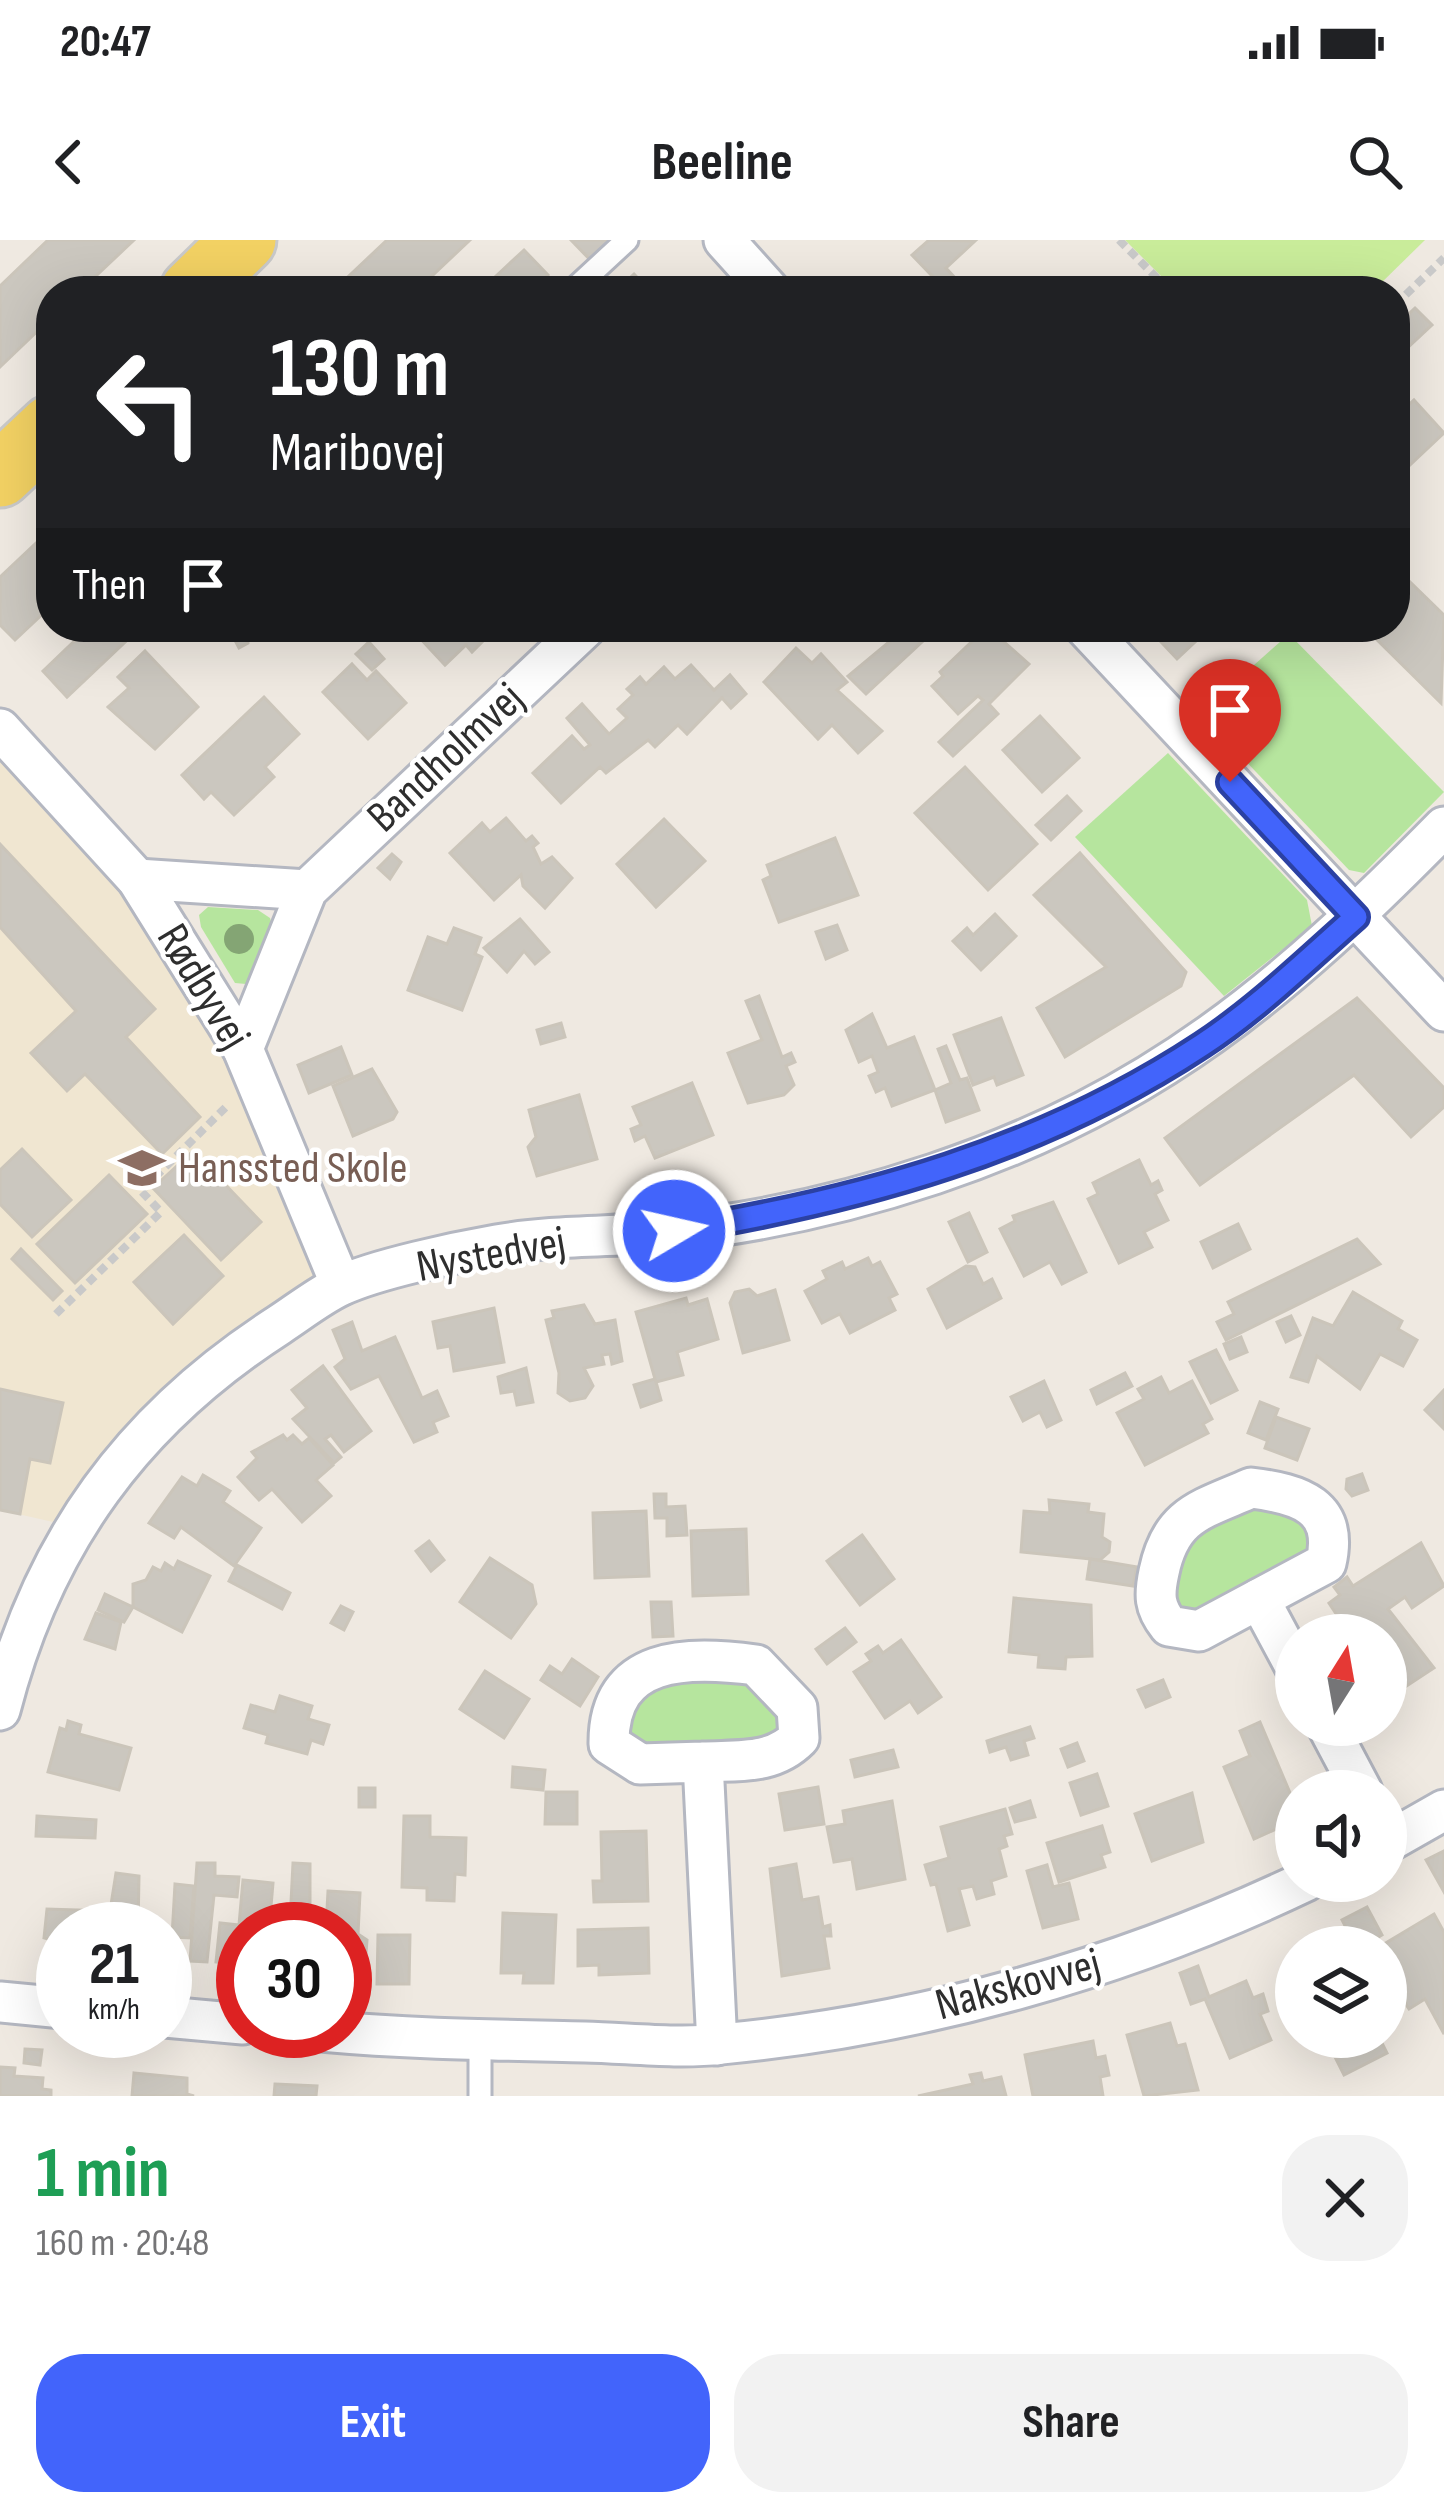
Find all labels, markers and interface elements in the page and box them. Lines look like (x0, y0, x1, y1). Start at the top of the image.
text: 20:47 (60, 15, 151, 70)
icon: back (36, 129, 102, 195)
icon: search (1342, 129, 1408, 195)
text: Beeline (651, 130, 793, 195)
text: 130 m (270, 319, 449, 420)
icon: left (72, 324, 228, 480)
text: Maribovej (270, 421, 445, 486)
icon: arrive (170, 552, 236, 618)
text: Then (72, 558, 146, 613)
pin (1179, 659, 1281, 782)
street label: Bandholmvej (356, 672, 536, 844)
icon: arrive (1197, 677, 1263, 743)
street label: Rødbyvej (144, 914, 262, 1060)
place label: Hanssted Skole (178, 1141, 408, 1196)
school or university icon: Hanssted Skole (117, 1143, 167, 1193)
position arrow (611, 1168, 737, 1294)
street label: Nystedvej (412, 1215, 570, 1295)
north arrow (1275, 1614, 1407, 1746)
map controls (1275, 1614, 1407, 2058)
button: sound (1275, 1770, 1407, 1902)
speed limit sign: 30 (216, 1902, 372, 2058)
button: layers (1275, 1926, 1407, 2058)
text: 21 (89, 1929, 139, 2001)
street label: Nakskovvej (930, 1937, 1106, 2033)
text: km/h (88, 1992, 140, 2028)
text: 1 min (36, 2131, 170, 2218)
button: close (1282, 2135, 1408, 2261)
text: 160 m · 20:48 (36, 2220, 209, 2267)
button: Exit (36, 2354, 710, 2492)
button: Share (734, 2354, 1408, 2492)

